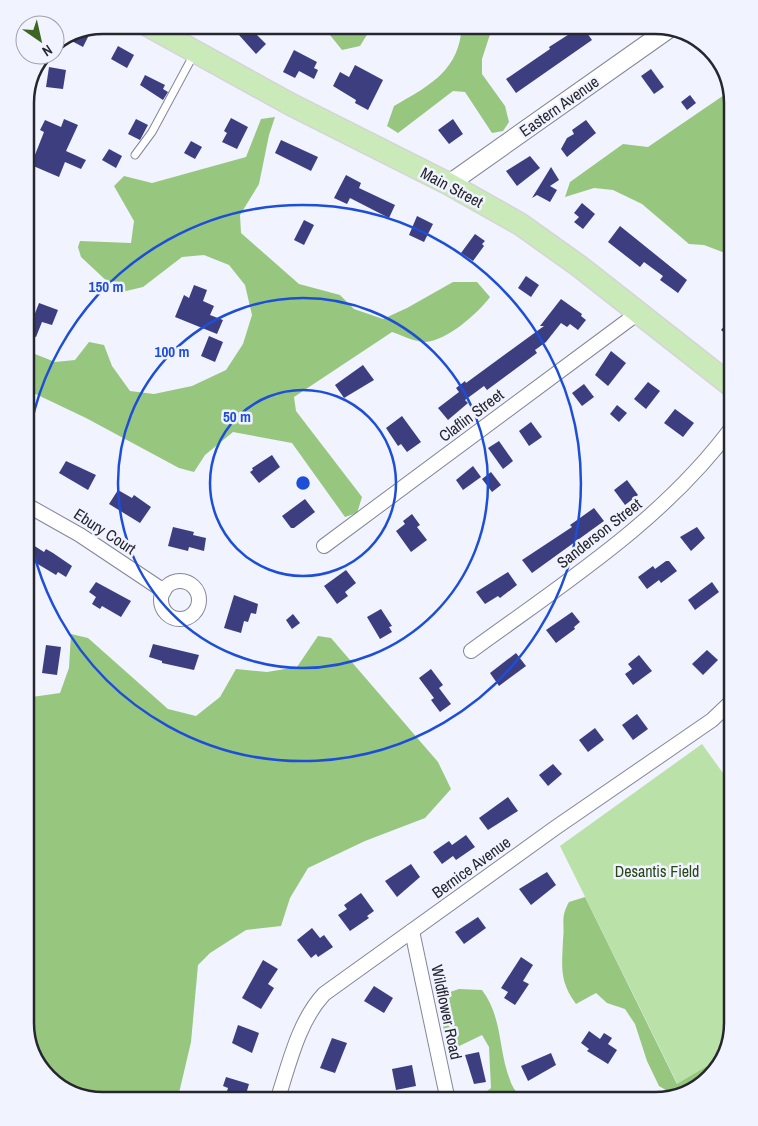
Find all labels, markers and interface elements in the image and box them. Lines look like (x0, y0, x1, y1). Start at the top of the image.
north arrow (15, 15, 65, 65)
text: N (39, 41, 56, 61)
street label: Eastern Avenue (515, 70, 603, 142)
street label: Main Street (417, 161, 487, 213)
text: 150 m (89, 276, 123, 297)
text: 100 m (155, 341, 189, 362)
street label: Claflin Street (434, 383, 508, 447)
text: 50 m (223, 406, 251, 427)
centre of rings (294, 474, 312, 492)
street label: Sanderson Street (552, 493, 646, 573)
street label: Ebury Court (70, 503, 141, 559)
street label: Bernice Avenue (427, 831, 515, 903)
park label: Desantis Field (615, 860, 699, 882)
street label: Wildflower Road (426, 963, 468, 1061)

